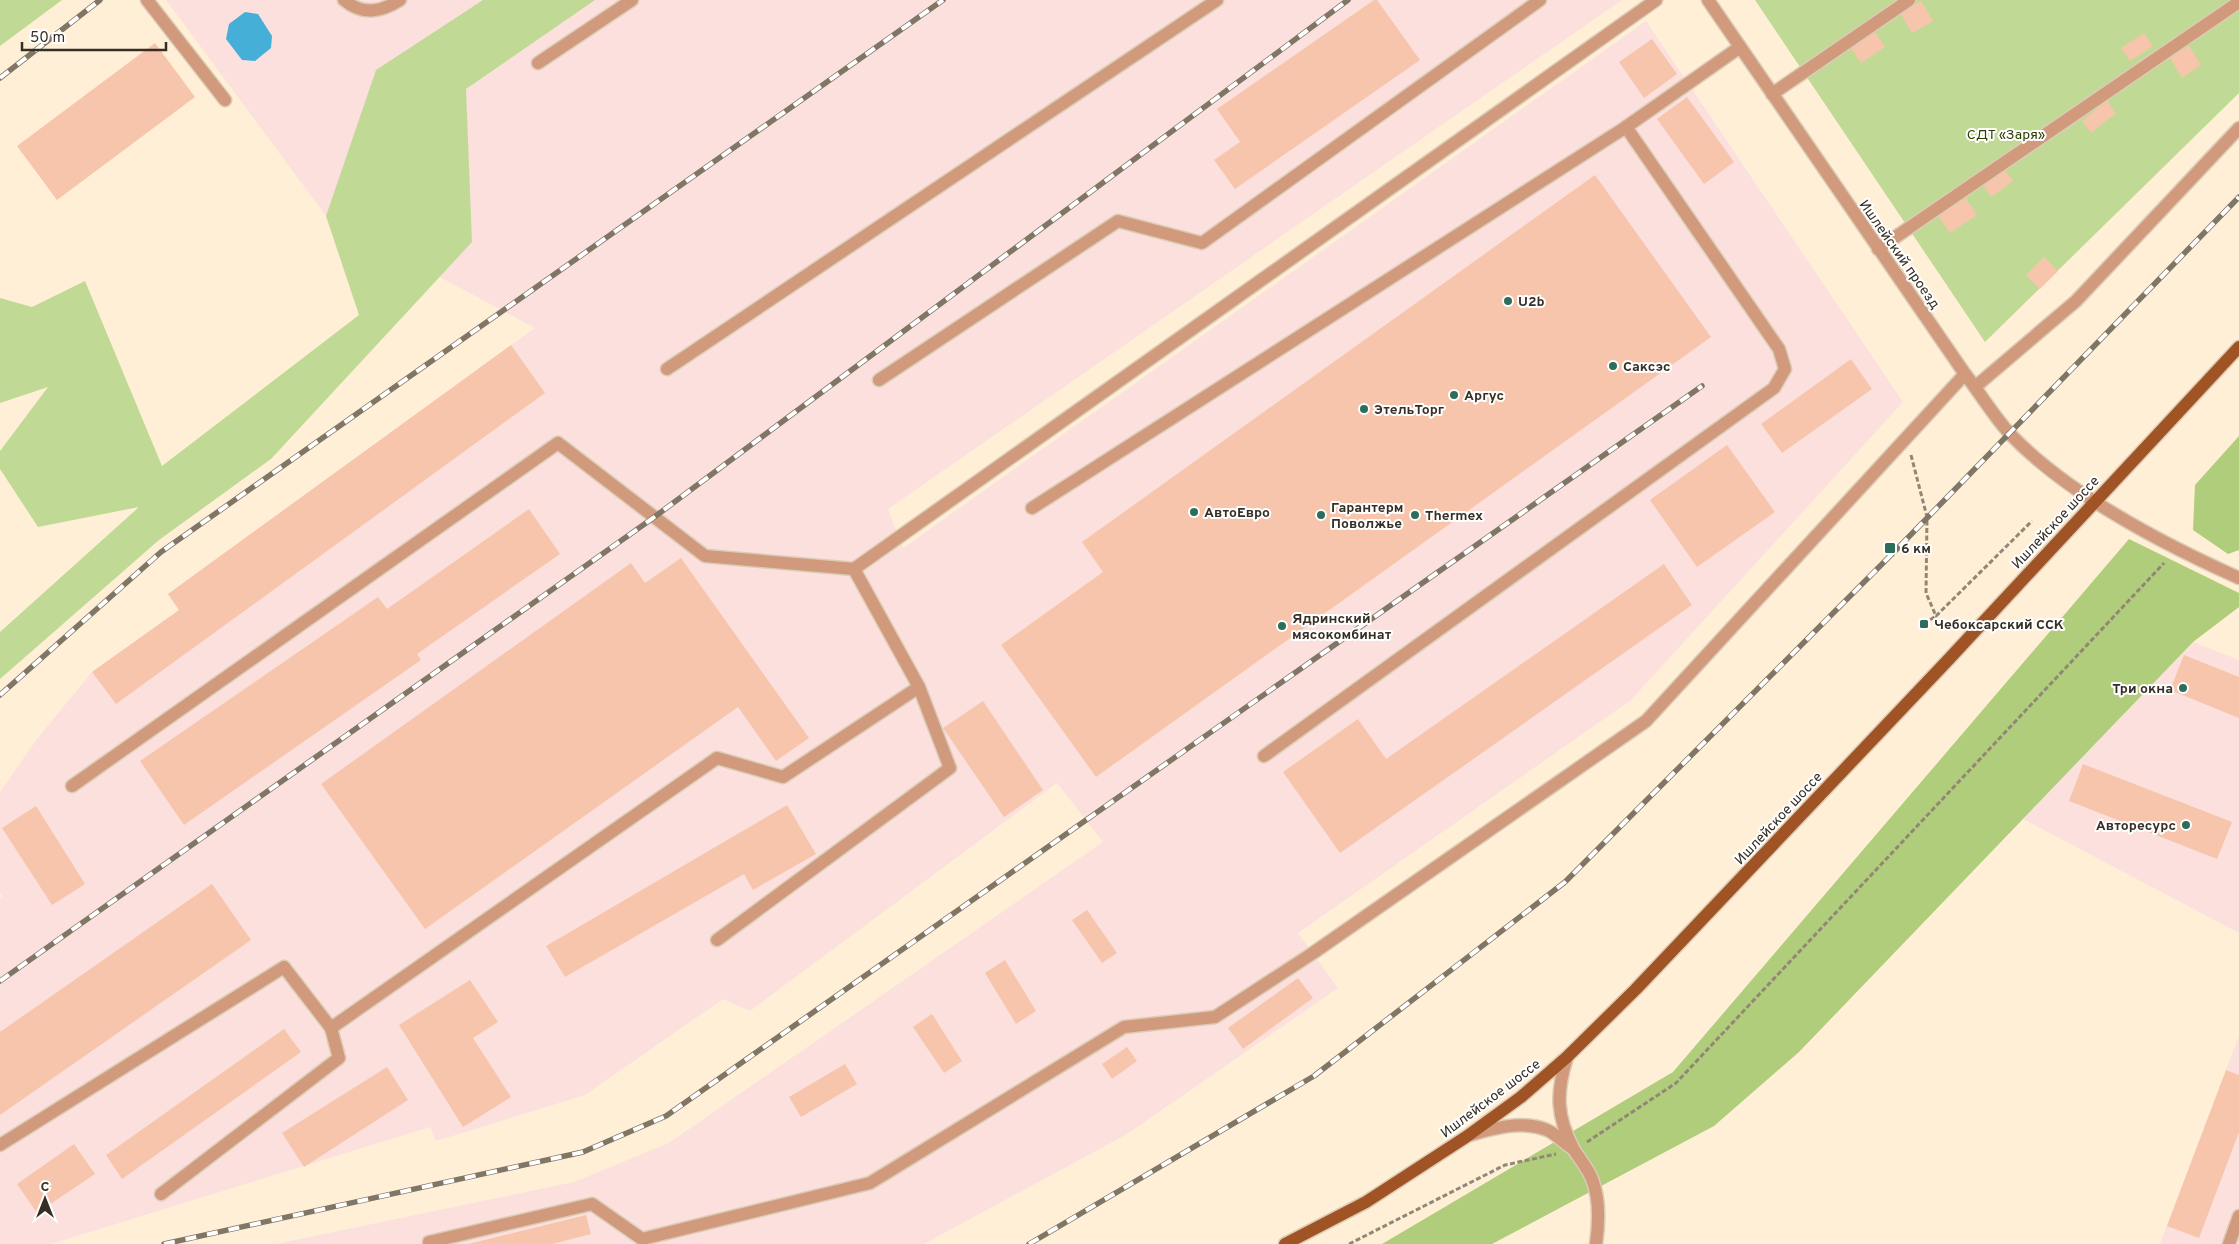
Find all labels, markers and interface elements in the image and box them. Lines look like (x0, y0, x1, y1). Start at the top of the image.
scale bar (22, 20, 166, 52)
text: 50 m (30, 29, 65, 48)
park label: СДТ «Заря» (1967, 127, 2045, 144)
street label: Ишлейский проезд (1855, 197, 1943, 313)
place label: U2b (1518, 294, 1545, 311)
marker: U2b (1502, 295, 1514, 307)
place label: Саксэс (1623, 359, 1671, 376)
marker: Саксэс (1607, 360, 1619, 372)
place label: Аргус (1464, 388, 1504, 405)
marker: Аргус (1448, 389, 1460, 401)
place label: ЭтельТорг (1374, 402, 1445, 419)
marker: ЭтельТорг (1358, 403, 1370, 415)
street label: Ишлейское шоссе (2009, 473, 2103, 573)
place label: Гарантерм Поволжье (1331, 500, 1403, 533)
place label: АвтоЕвро (1204, 505, 1270, 522)
marker: АвтоЕвро (1188, 506, 1200, 518)
place label: Thermex (1425, 508, 1483, 525)
marker: Гарантерм Поволжье (1315, 509, 1327, 521)
marker: Thermex (1409, 509, 1421, 521)
marker: 6 км (1883, 541, 1897, 555)
place label: 6 км (1901, 541, 1931, 558)
place label: Ядринский мясокомбинат (1292, 611, 1392, 644)
place label: Чебоксарский ССК (1934, 617, 2064, 634)
marker: Чебоксарский ССК (1918, 618, 1930, 630)
marker: Ядринский мясокомбинат (1276, 620, 1288, 632)
place label: Три окна (2112, 681, 2173, 698)
marker: Три окна (2177, 682, 2189, 694)
street label: Ишлейское шоссе (1732, 769, 1826, 869)
place label: Авторесурс (2096, 818, 2176, 835)
marker: Авторесурс (2180, 819, 2192, 831)
street label: Ишлейское шоссе (1438, 1056, 1544, 1142)
north arrow (20, 1174, 70, 1224)
text: С (41, 1179, 50, 1196)

